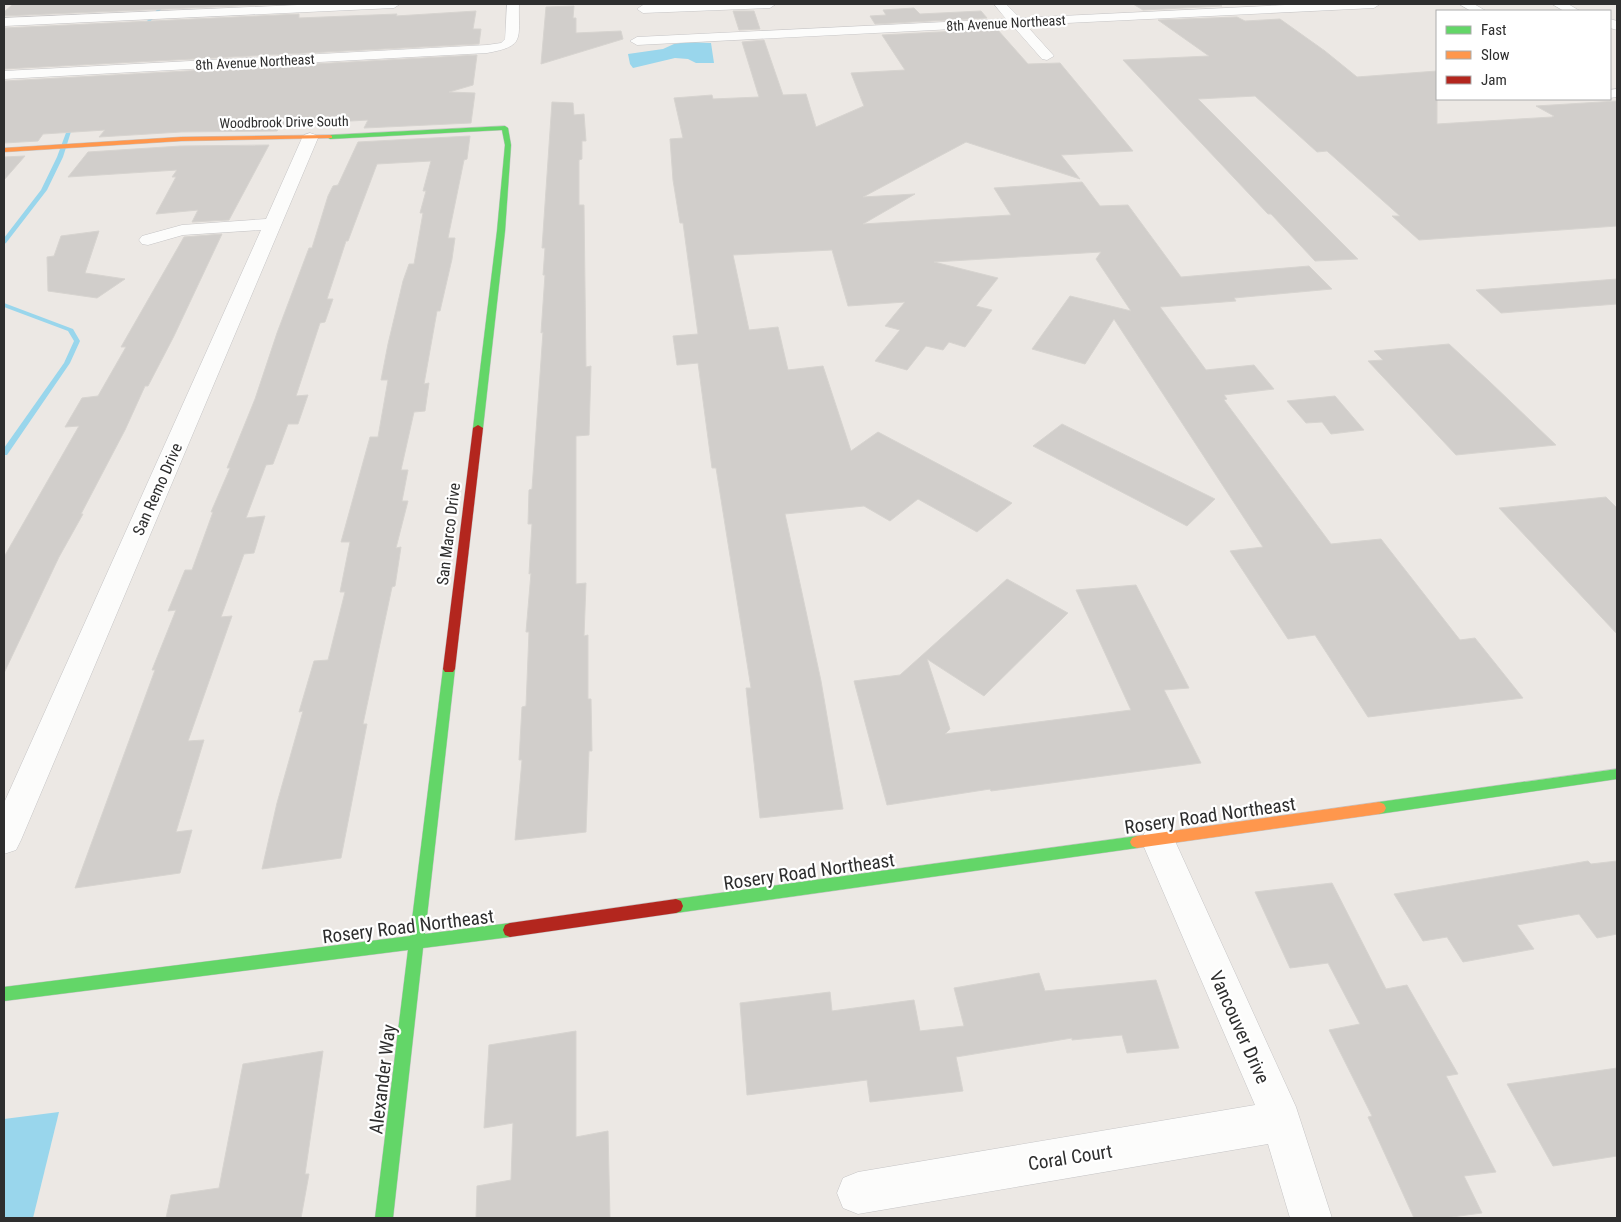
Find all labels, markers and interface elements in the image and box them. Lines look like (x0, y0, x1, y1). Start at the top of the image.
legend (1436, 10, 1611, 100)
street label: 8th Avenue Northeast (946, 12, 1066, 34)
text: Fast (1481, 21, 1506, 39)
text: Slow (1481, 46, 1510, 64)
street label: 8th Avenue Northeast (195, 51, 315, 73)
text: Jam (1481, 71, 1507, 89)
street label: Woodbrook Drive South (219, 113, 349, 131)
street label: San Remo Drive (129, 440, 186, 538)
street label: San Marco Drive (433, 482, 464, 586)
street label: Rosery Road Northeast (1123, 792, 1297, 839)
street label: Rosery Road Northeast (722, 848, 896, 895)
street label: Rosery Road Northeast (321, 905, 495, 948)
street label: Vancouver Drive (1204, 967, 1275, 1087)
street label: Alexander Way (364, 1023, 401, 1135)
street label: Coral Court (1026, 1139, 1114, 1175)

